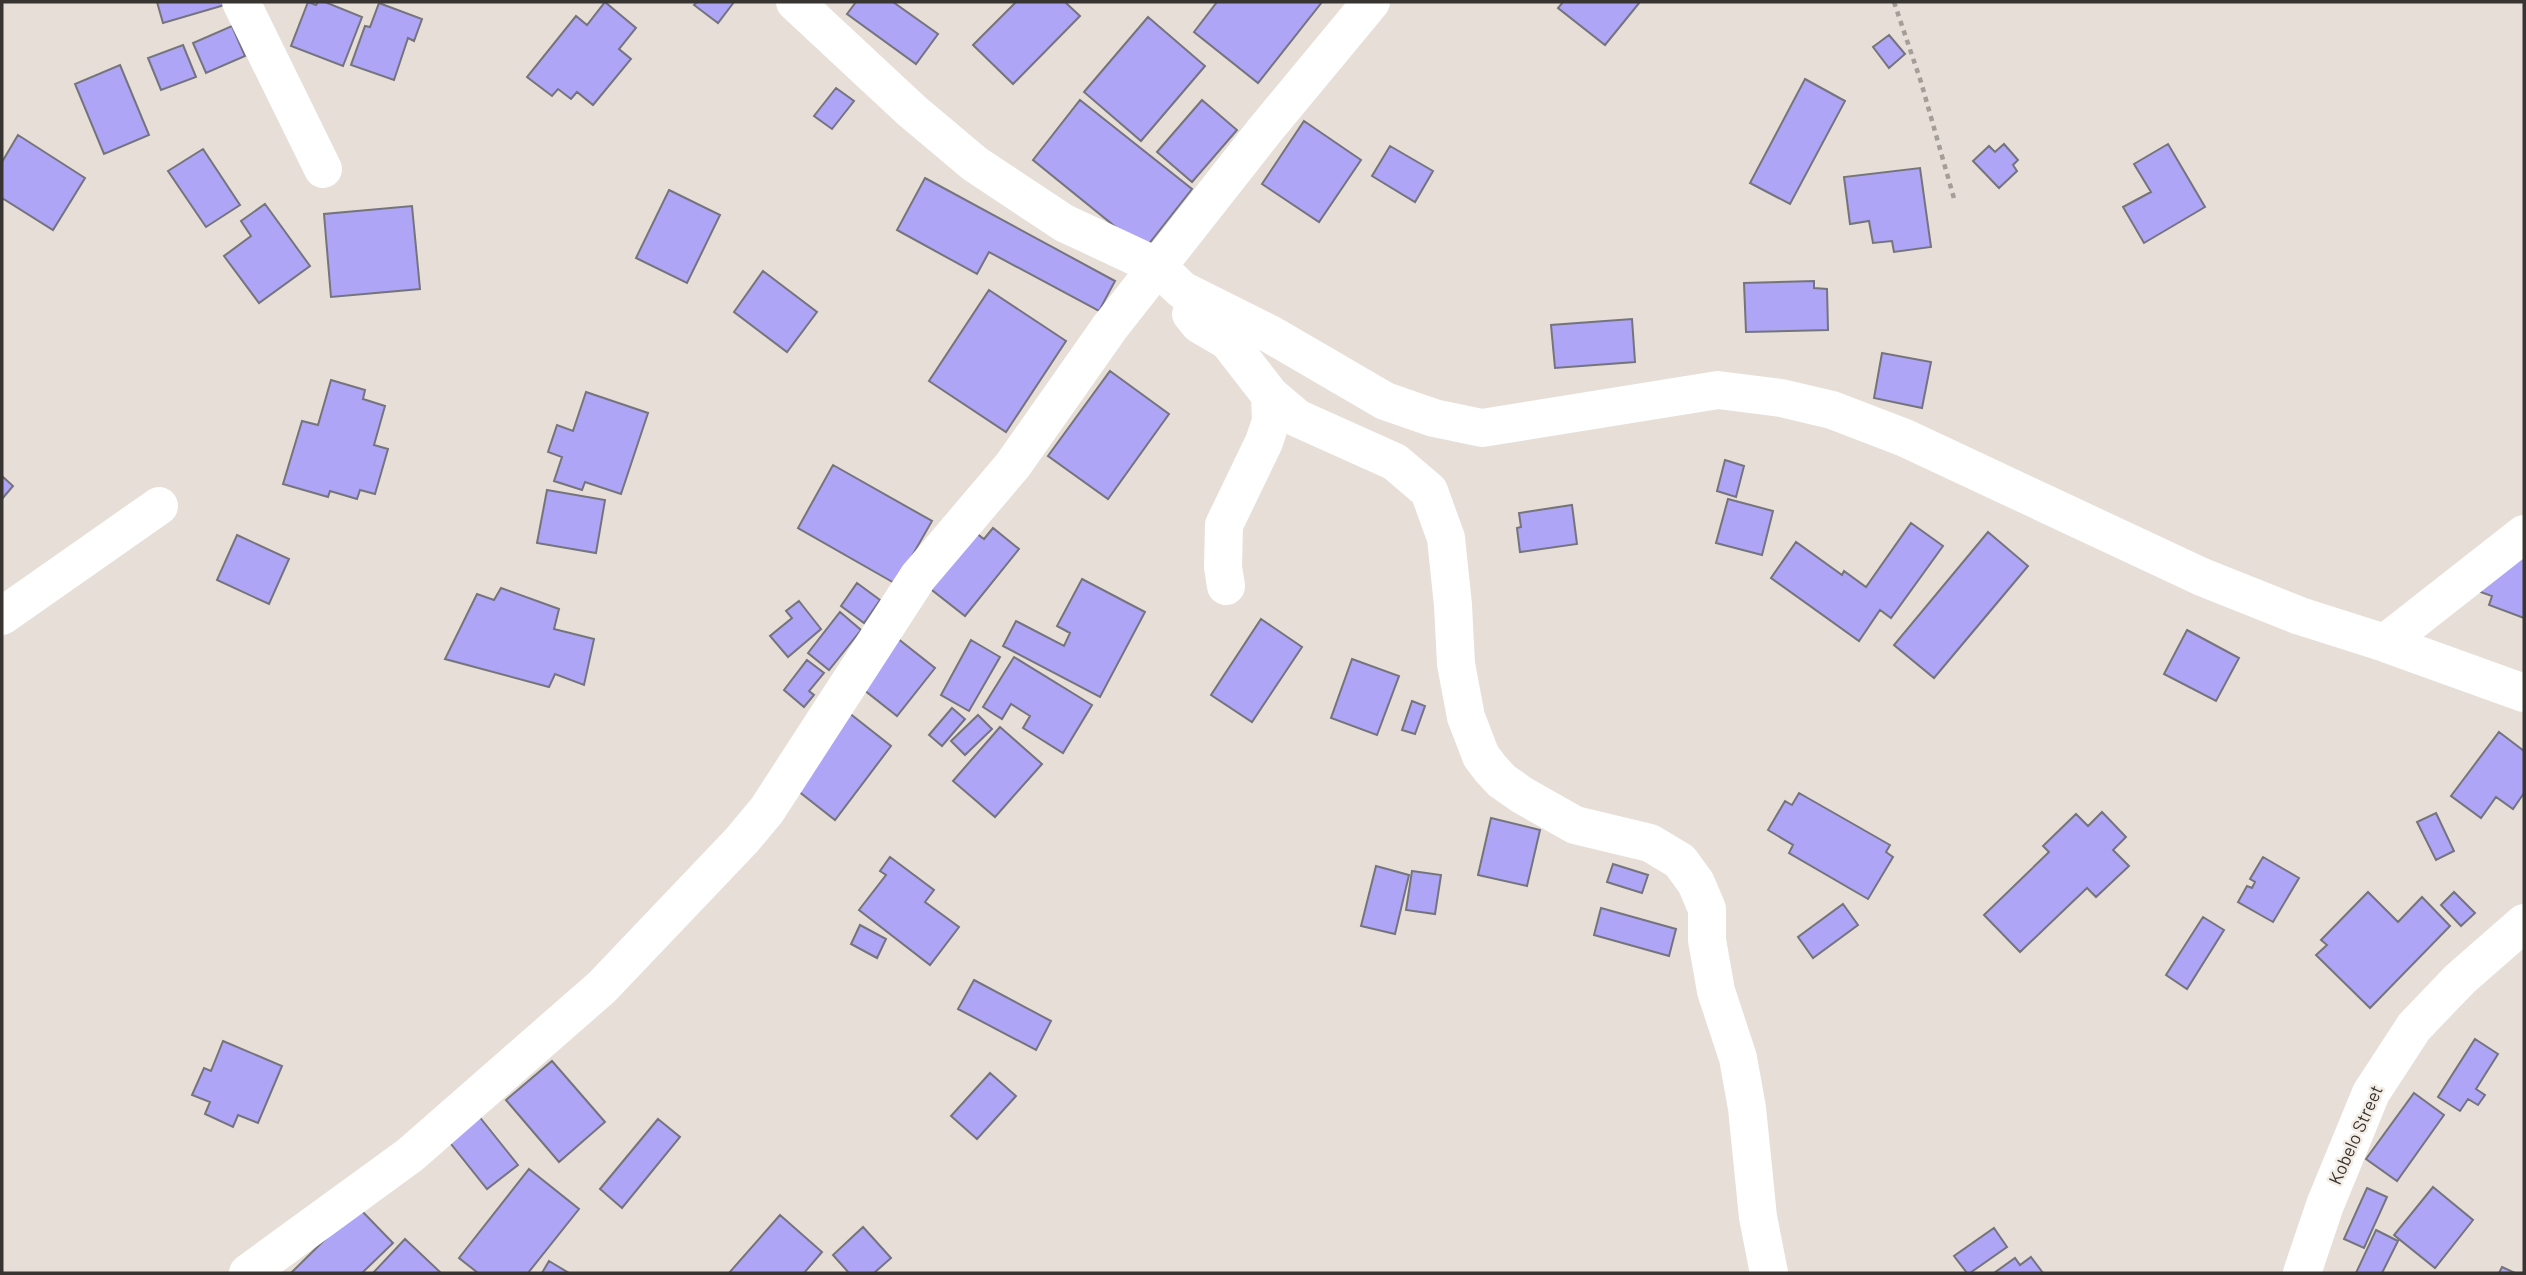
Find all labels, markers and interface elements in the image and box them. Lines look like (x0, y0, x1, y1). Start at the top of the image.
street label: Kobelo Street (2323, 1081, 2387, 1188)

